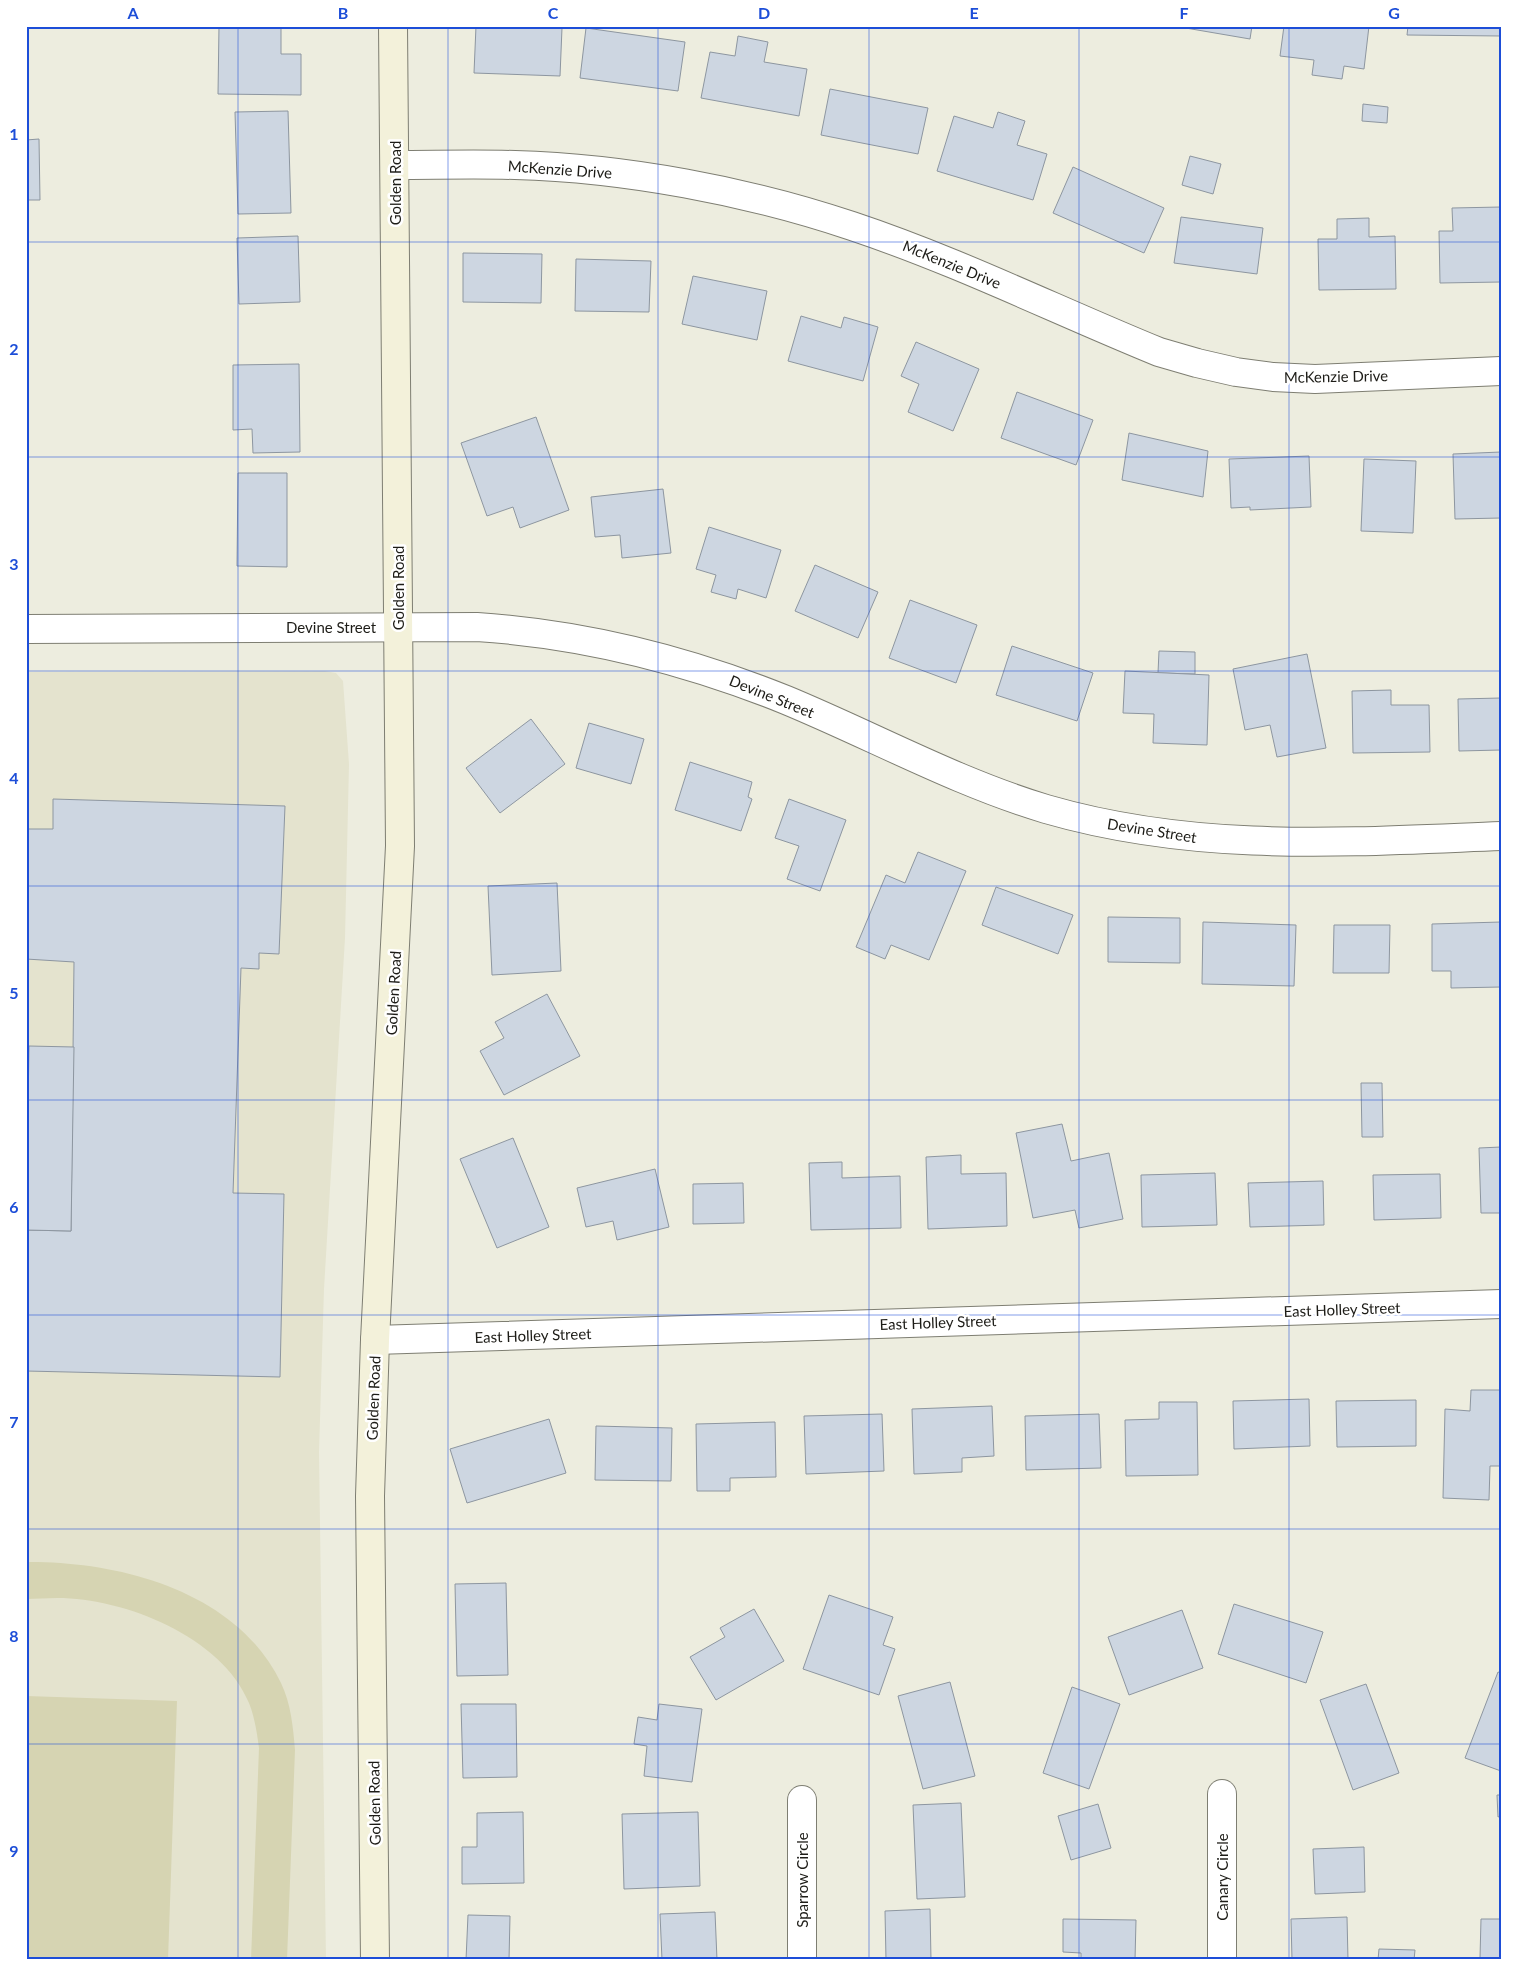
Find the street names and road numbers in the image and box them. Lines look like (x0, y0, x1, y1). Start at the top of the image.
street label: Golden Road (386, 141, 404, 225)
street label: McKenzie Drive (507, 156, 613, 182)
street label: McKenzie Drive (900, 236, 1004, 292)
street label: McKenzie Drive (1284, 366, 1388, 386)
street label: Golden Road (389, 546, 407, 630)
street label: Devine Street (286, 618, 377, 636)
street label: Devine Street (727, 671, 818, 721)
street label: Devine Street (1106, 814, 1198, 846)
street label: Golden Road (382, 950, 404, 1036)
street label: East Holley Street (1283, 1298, 1401, 1320)
street label: East Holley Street (879, 1311, 997, 1333)
street label: East Holley Street (474, 1324, 592, 1346)
street label: Golden Road (363, 1355, 383, 1441)
street label: Golden Road (364, 1760, 384, 1846)
street label: Sparrow Circle (793, 1832, 811, 1928)
street label: Canary Circle (1213, 1833, 1231, 1921)

